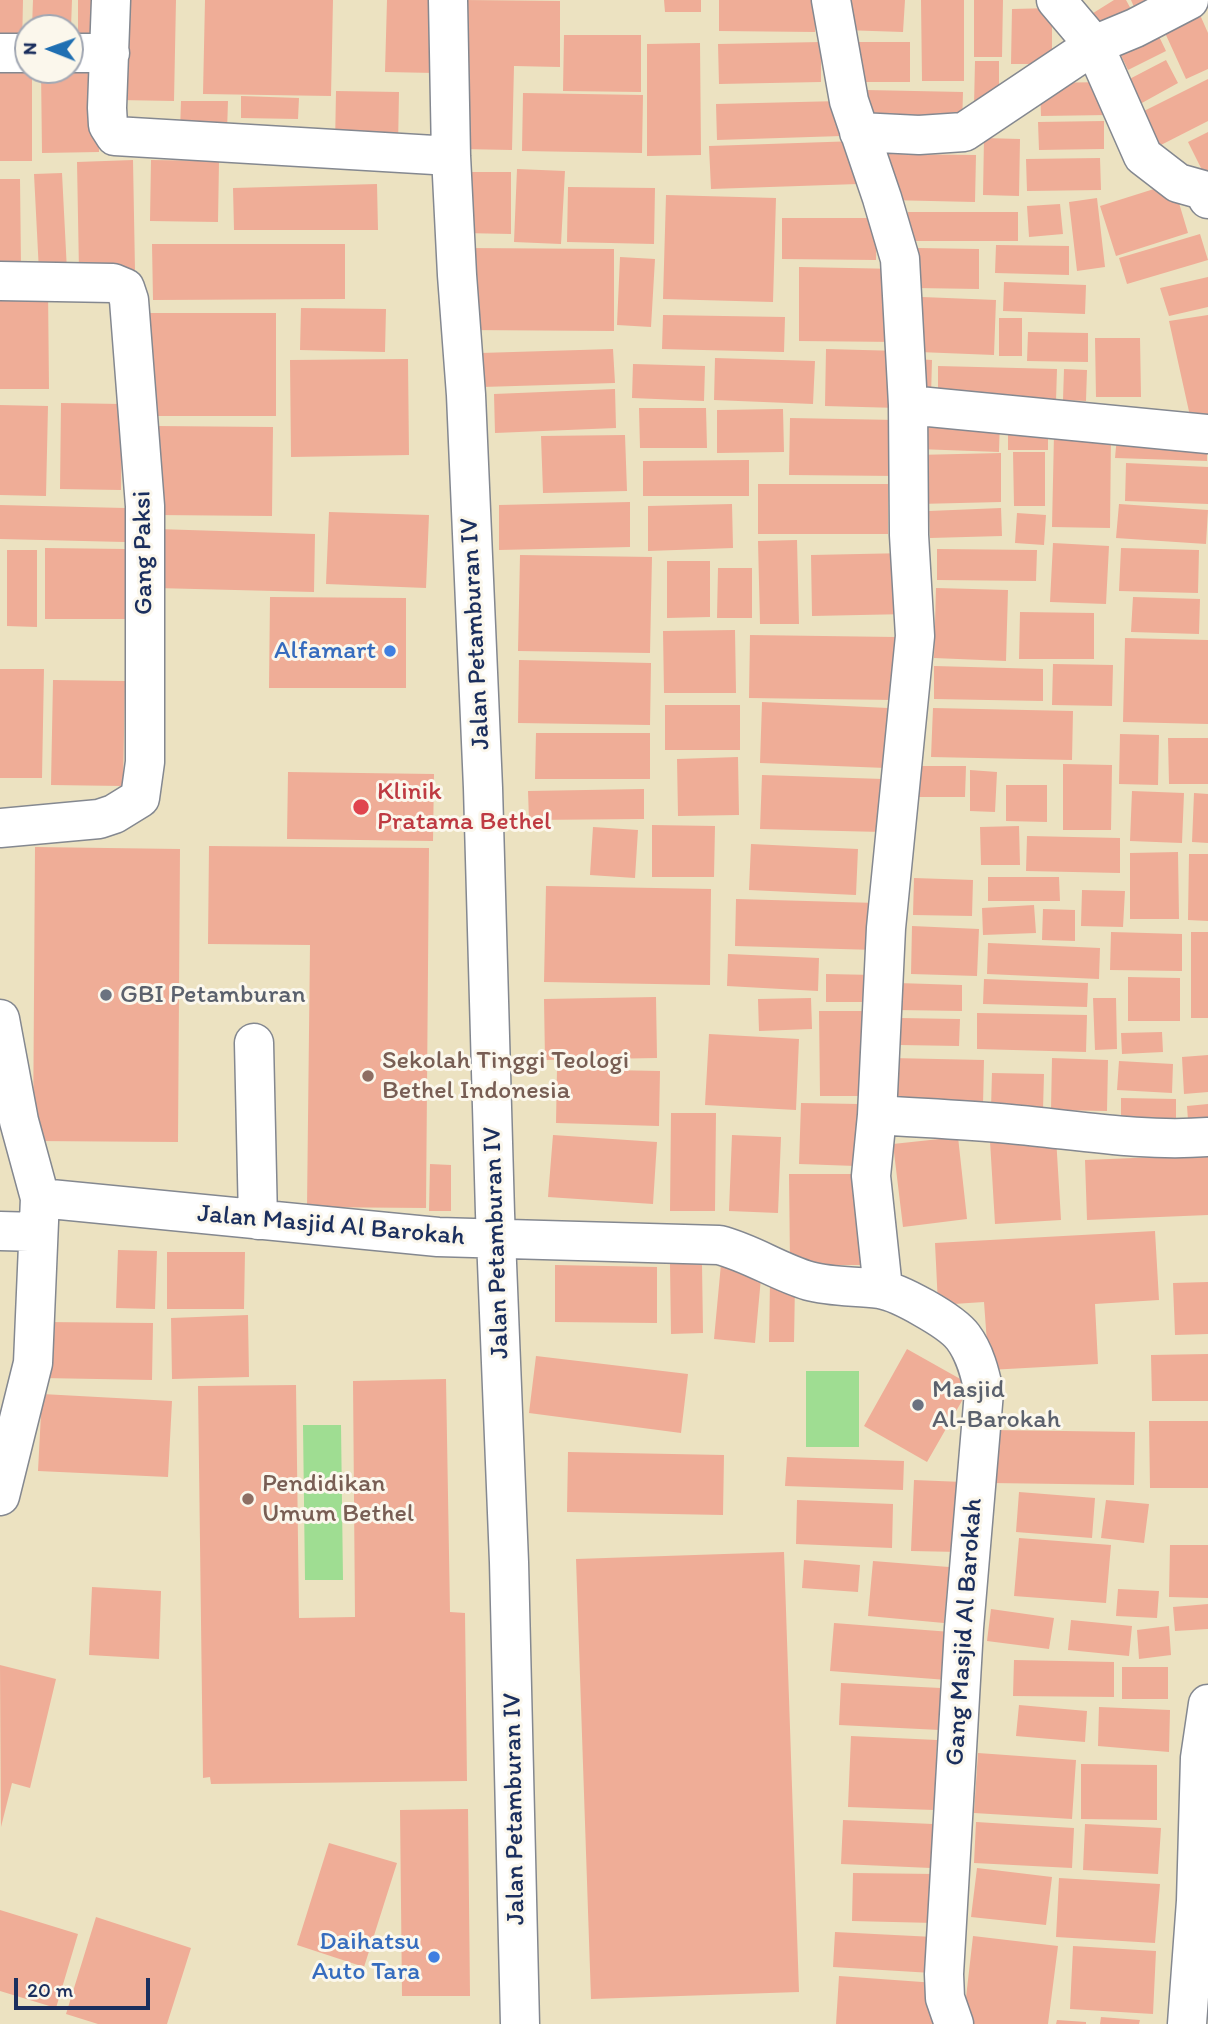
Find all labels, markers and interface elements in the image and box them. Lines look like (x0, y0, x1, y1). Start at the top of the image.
north arrow (14, 14, 84, 84)
text: N (18, 42, 41, 55)
street label: Gang Paksi (127, 491, 161, 615)
street label: Jalan Petamburan IV (454, 517, 498, 751)
place label: Alfamart (274, 635, 376, 667)
marker: Alfamart (382, 643, 398, 659)
place label: Klinik Pratama Bethel (377, 776, 551, 838)
marker: Klinik Pratama Bethel (351, 797, 371, 817)
place label: GBI Petamburan (120, 979, 306, 1011)
marker: GBI Petamburan (98, 987, 114, 1003)
place label: Sekolah Tinggi Teologi Bethel Indonesia (382, 1045, 629, 1106)
marker: Sekolah Tinggi Teologi Bethel Indonesia (360, 1068, 376, 1084)
street label: Jalan Petamburan IV (477, 1126, 517, 1360)
street label: Jalan Masjid Al Barokah (196, 1199, 466, 1253)
place label: Masjid Al-Barokah (932, 1374, 1061, 1436)
marker: Masjid Al-Barokah (910, 1397, 926, 1413)
place label: Pendidikan Umum Bethel (262, 1468, 414, 1530)
marker: Pendidikan Umum Bethel (240, 1491, 256, 1507)
street label: Gang Masjid Al Barokah (940, 1497, 990, 1767)
street label: Jalan Petamburan IV (497, 1693, 533, 1925)
place label: Daihatsu Auto Tara (312, 1926, 420, 1988)
marker: Daihatsu Auto Tara (426, 1949, 442, 1965)
scale bar (18, 1965, 154, 2009)
text: 20 m (27, 1977, 73, 2002)

